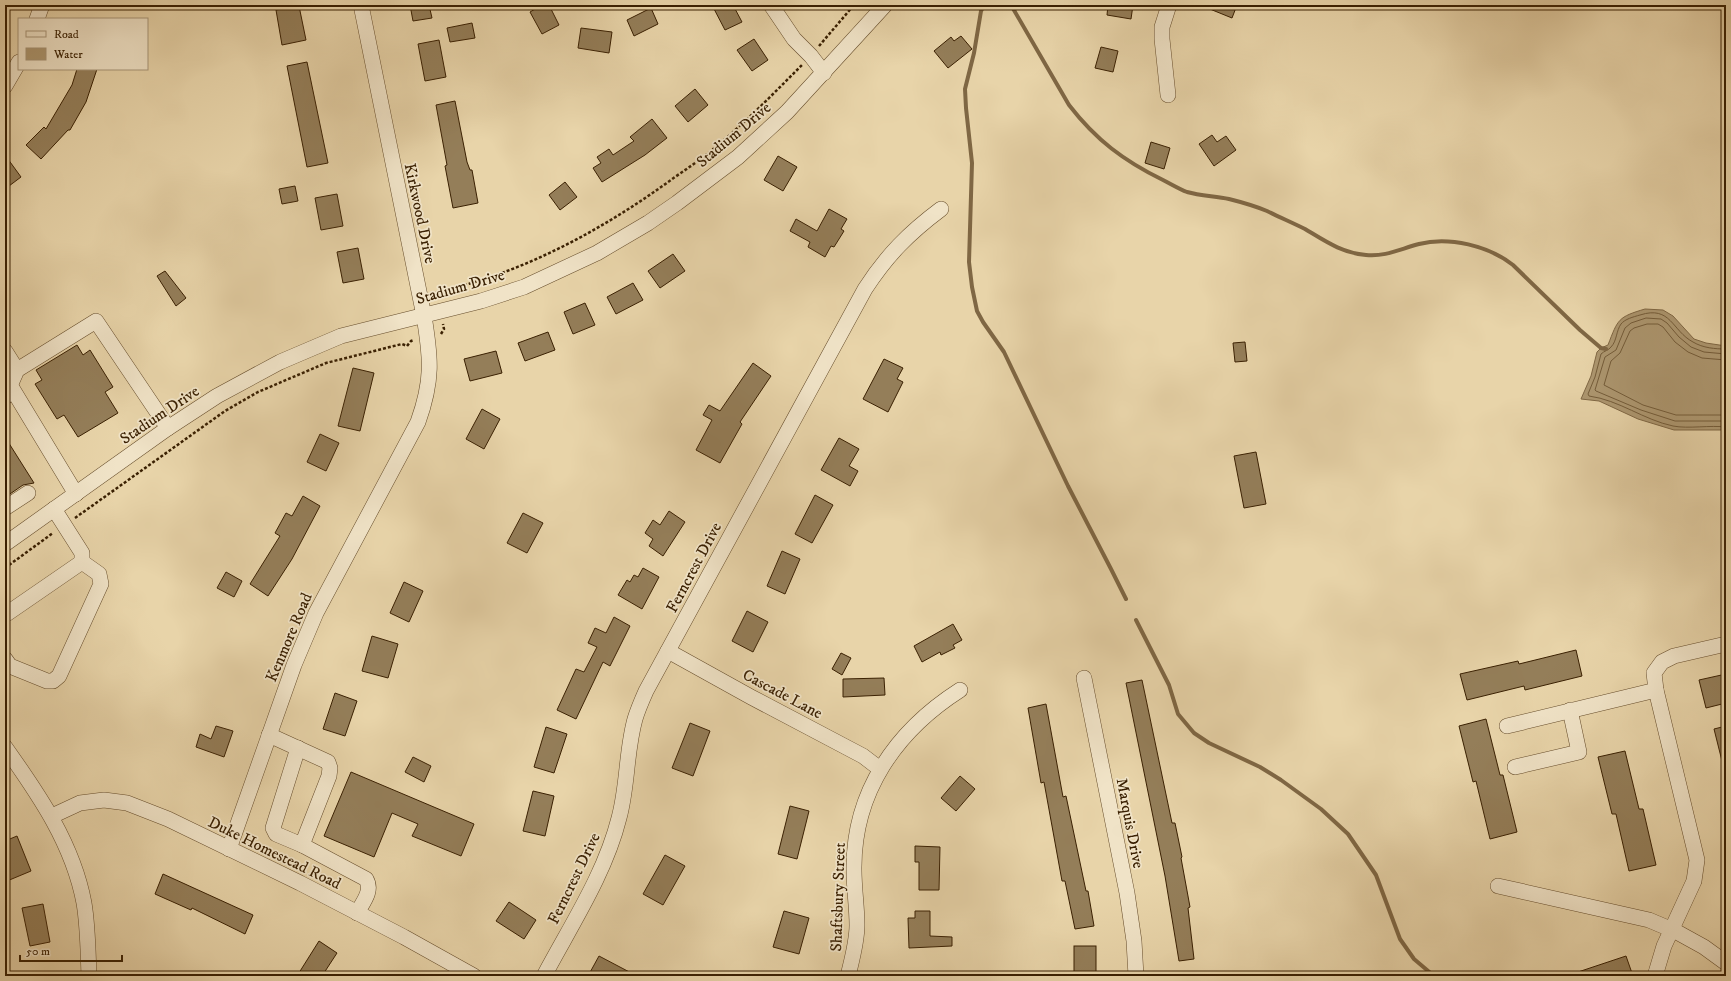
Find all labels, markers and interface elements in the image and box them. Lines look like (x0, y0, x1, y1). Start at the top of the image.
legend (18, 18, 148, 70)
text: Road (54, 27, 79, 42)
text: Water (53, 47, 83, 62)
street label: Stadium Drive (692, 98, 775, 172)
street label: Kirkwood Drive (400, 161, 440, 266)
street label: Stadium Drive (414, 265, 507, 309)
street label: Stadium Drive (116, 381, 203, 449)
street label: Ferncrest Drive (662, 519, 726, 616)
street label: Kenmore Road (261, 590, 317, 685)
street label: Cascade Lane (739, 664, 826, 723)
street label: Marquis Drive (1111, 776, 1149, 870)
street label: Duke Homestead Road (205, 812, 344, 894)
street label: Ferncrest Drive (543, 829, 605, 927)
street label: Shaftsbury Street (826, 842, 850, 952)
scale bar (20, 937, 122, 963)
text: 50 m (26, 944, 50, 959)

